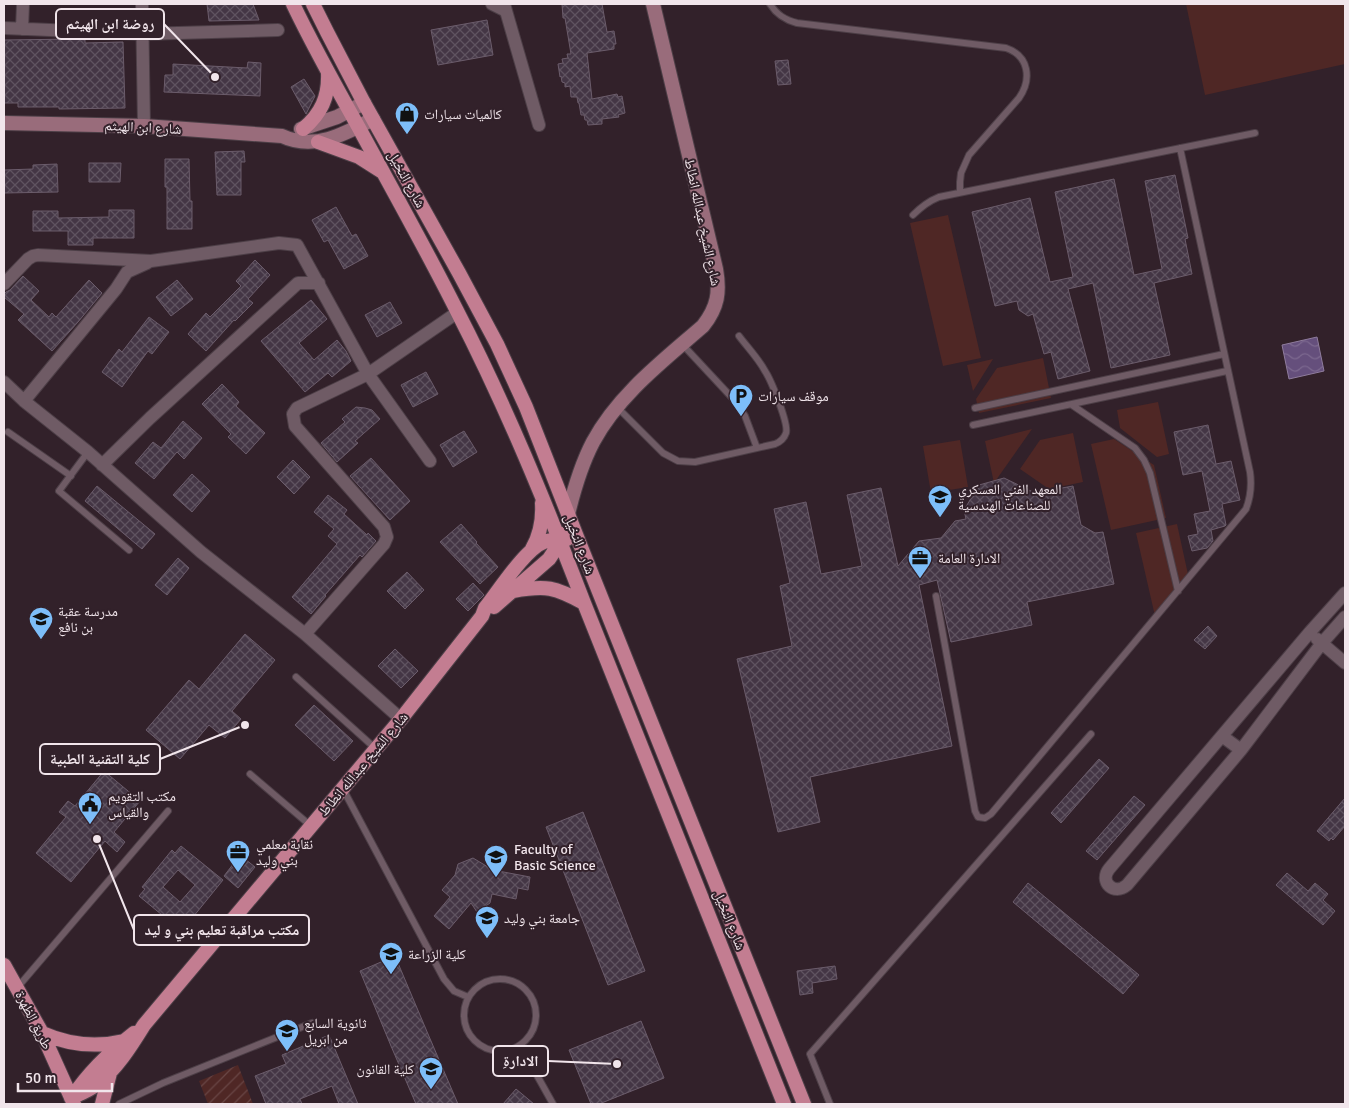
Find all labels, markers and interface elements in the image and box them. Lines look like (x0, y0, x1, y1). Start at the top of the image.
callout: روضة ابن الهيثم (56, 9, 164, 39)
text: روضة ابن الهيثم (66, 15, 155, 34)
shop icon: كالميات سيارات (394, 101, 420, 135)
place label: كالميات سيارات (424, 106, 502, 123)
street label: شارع ابن الهيثم (104, 117, 182, 139)
street label: شارع النخيل (383, 148, 429, 211)
street label: شارع الشيخ عبدالله انطاط (680, 157, 724, 288)
parking icon: موقف سيارات (728, 383, 754, 417)
place label: موقف سيارات (758, 388, 829, 405)
place label: المعهد الفني العسكري للصناعات الهندسية (958, 481, 1062, 514)
school or university icon: المعهد الفني العسكري للصناعات الهندسية (927, 484, 953, 518)
street label: شارع النخيل (559, 512, 599, 577)
office icon: الادارة العامة (907, 545, 933, 579)
place label: الادارة العامة (938, 550, 1000, 567)
place label: مدرسة عقبة بن نافع (58, 603, 118, 637)
school or university icon: مدرسة عقبة بن نافع (28, 606, 54, 640)
street label: شارع الشيخ عبدالله انطاط (315, 709, 412, 820)
callout: كلية التقنية الطبية (40, 744, 160, 774)
text: كلية التقنية الطبية (50, 750, 150, 768)
place label: مكتب التقويم والقياس (108, 788, 176, 821)
public building icon: مكتب التقويم والقياس (77, 791, 103, 825)
place label: نقابة معلمي بني وليد (256, 836, 313, 872)
office icon: نقابة معلمي بني وليد (225, 839, 251, 873)
place label: Faculty of Basic Science (514, 841, 596, 874)
school or university icon: Faculty of Basic Science (483, 844, 509, 878)
street label: شارع النخيل (709, 888, 749, 953)
school or university icon: جامعة بني وليد (474, 905, 500, 939)
place label: جامعة بني وليد (504, 910, 580, 930)
callout: مكتب مراقبة تعليم بني و ليد (134, 915, 309, 945)
text: مكتب مراقبة تعليم بني و ليد (145, 921, 299, 942)
school or university icon: كلية الزراعة (378, 941, 404, 975)
place label: كلية الزراعة (408, 946, 466, 963)
street label: طريق الظهرة (11, 988, 56, 1053)
place label: ثانوية السابع من ابريل (304, 1015, 367, 1048)
school or university icon: ثانوية السابع من ابريل (274, 1018, 300, 1052)
callout: ِالادارة (493, 1046, 548, 1076)
text: ِالادارة (503, 1052, 539, 1070)
school or university icon: كلية القانون (418, 1056, 444, 1090)
scale bar (18, 1060, 111, 1092)
place label: كلية القانون (356, 1061, 414, 1078)
text: 50 m (25, 1069, 56, 1087)

